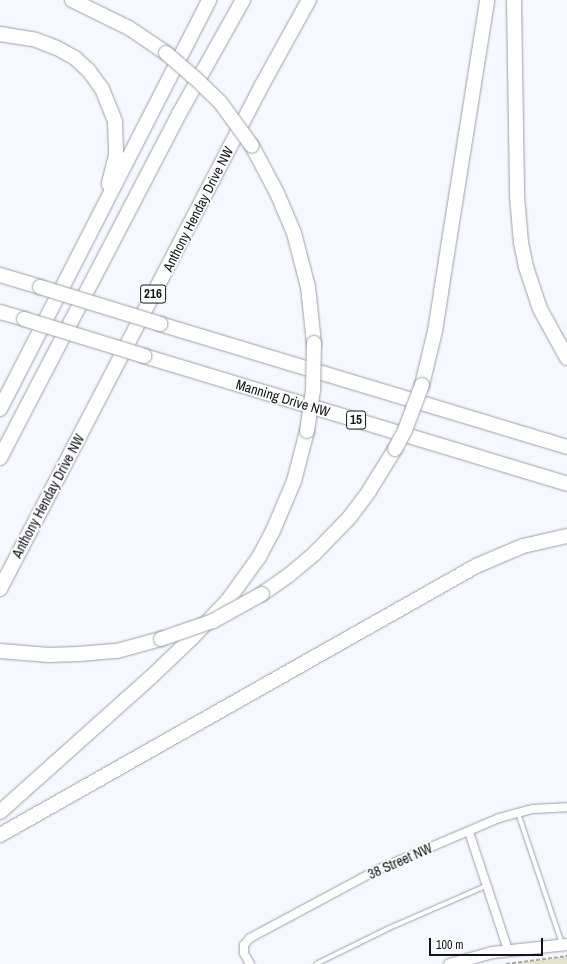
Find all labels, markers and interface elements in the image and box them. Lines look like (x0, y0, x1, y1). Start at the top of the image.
street label: Anthony Henday Drive NW (159, 144, 237, 274)
road number: 216 (140, 283, 166, 305)
street label: Manning Drive NW (234, 376, 332, 420)
road number: 15 (346, 409, 366, 431)
street label: Anthony Henday Drive NW (8, 431, 88, 561)
street label: 38 Street NW (365, 839, 435, 883)
scale bar (431, 930, 545, 956)
text: 100 m (436, 937, 463, 953)

